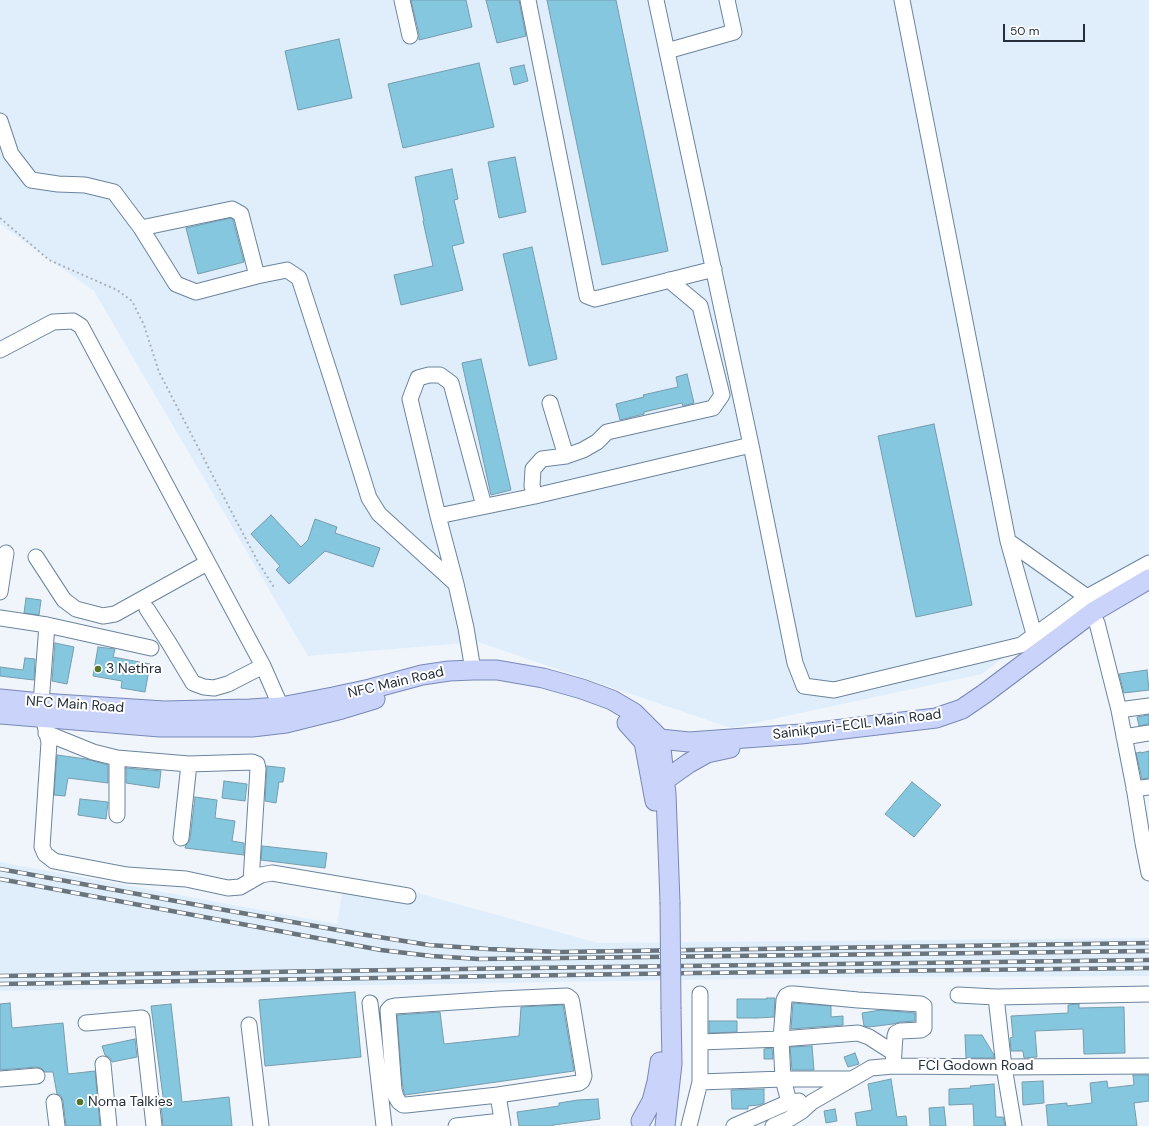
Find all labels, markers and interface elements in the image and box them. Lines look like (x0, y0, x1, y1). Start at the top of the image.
scale bar (1005, 16, 1087, 42)
text: 50 m (1010, 23, 1039, 39)
place label: 3 Nethra (106, 661, 162, 677)
marker: 3 Nethra (93, 664, 103, 674)
street label: NFC Main Road (346, 664, 446, 702)
street label: NFC Main Road (26, 693, 124, 717)
street label: Sainikpuri-ECIL Main Road (772, 706, 942, 744)
street label: FCI Godown Road (918, 1058, 1034, 1074)
place label: Noma Talkies (88, 1094, 173, 1110)
marker: Noma Talkies (75, 1097, 85, 1107)

